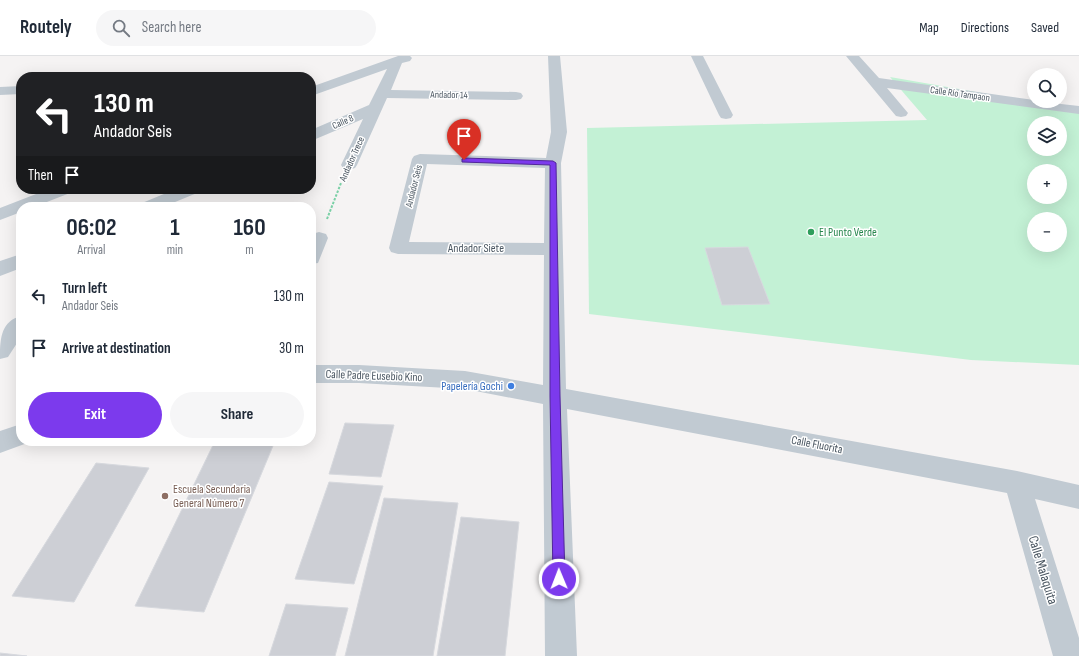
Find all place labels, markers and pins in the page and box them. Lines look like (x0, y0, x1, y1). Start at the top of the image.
pin (447, 119, 481, 160)
place label: El Punto Verde (819, 225, 877, 240)
marker: El Punto Verde (806, 227, 816, 237)
place label: Papelería Gochi (441, 379, 503, 394)
marker: Papelería Gochi (506, 381, 516, 391)
place label: Escuela Secundaria General Número 7 (173, 482, 251, 511)
marker: Escuela Secundaria General Número 7 (160, 491, 170, 501)

